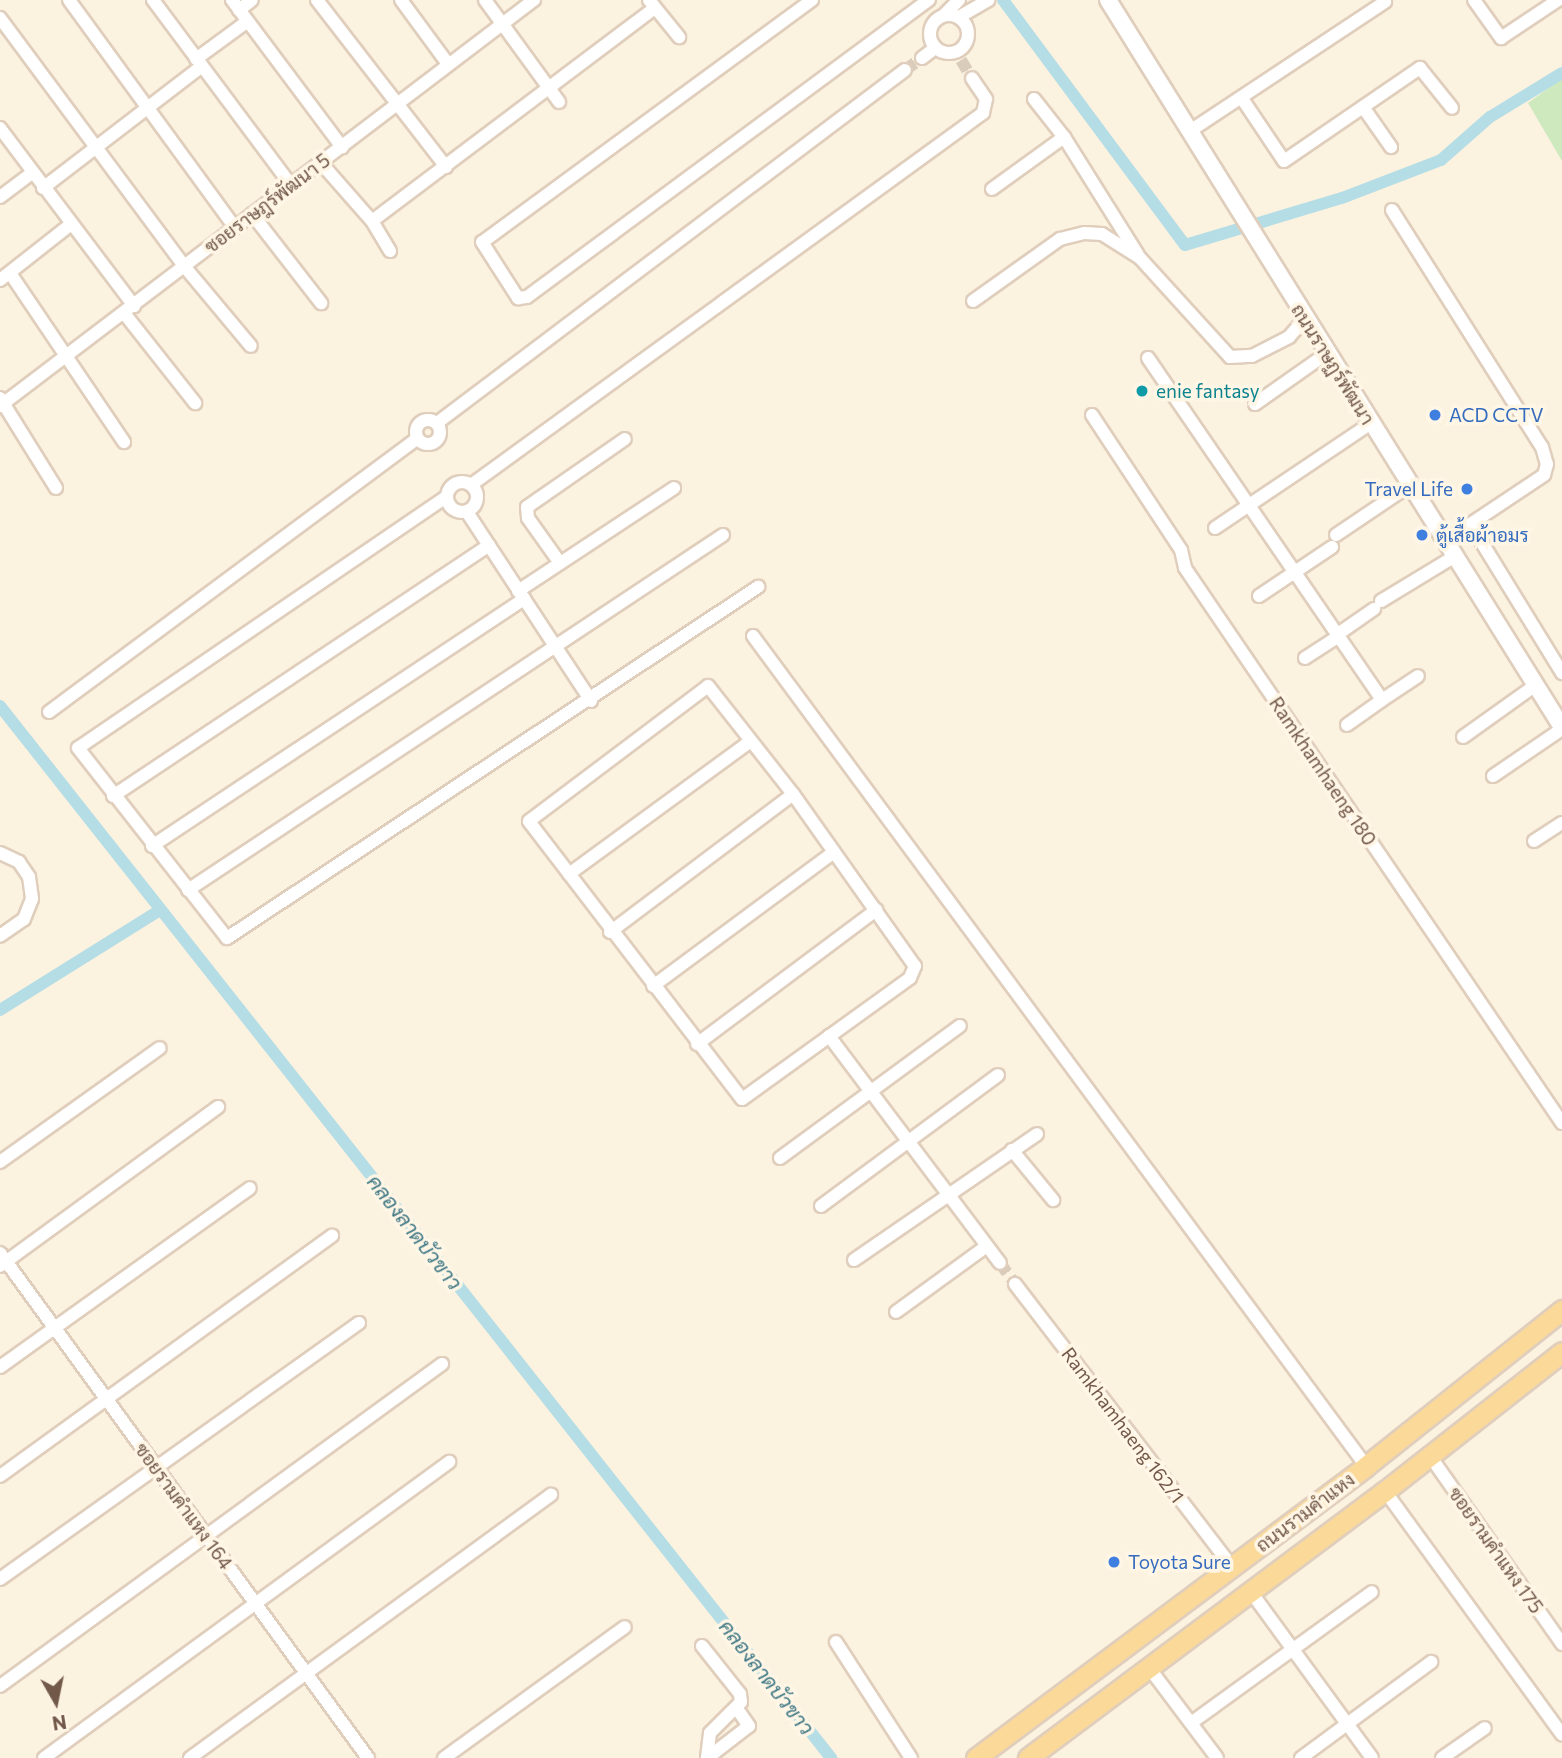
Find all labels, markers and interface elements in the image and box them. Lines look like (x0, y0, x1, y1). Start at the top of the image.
street label: ซอยราษฎร์พัฒนา 5 (200, 148, 334, 258)
street label: ถนนราษฏร์พัฒนา (1287, 299, 1379, 429)
place label: enie fantasy (1156, 380, 1260, 402)
marker: enie fantasy (1134, 383, 1150, 399)
place label: ACD CCTV (1449, 404, 1543, 426)
marker: ACD CCTV (1427, 407, 1443, 423)
place label: Travel Life (1365, 478, 1453, 500)
marker: Travel Life (1459, 481, 1475, 497)
place label: ตู้เสื้อผ้าอมร (1436, 524, 1529, 546)
marker: ตู้เสื้อผ้าอมร (1414, 527, 1430, 543)
street label: Ramkhamhaeng 180 (1265, 692, 1381, 850)
water label: คลองลาดบัวขาว (362, 1169, 468, 1295)
street label: Ramkhamhaeng 162/1 (1057, 1343, 1189, 1507)
street label: ซอยรามคำแหง 164 (130, 1438, 238, 1574)
street label: ถนนรามคำแหง (1251, 1467, 1359, 1557)
street label: ซอยรามคำแหง 175 (1444, 1482, 1548, 1618)
place label: Toyota Sure (1128, 1551, 1231, 1573)
marker: Toyota Sure (1106, 1554, 1122, 1570)
water label: คลองลาดบัวขาว (714, 1614, 820, 1740)
north arrow (21, 1667, 91, 1737)
text: N (51, 1711, 68, 1736)

